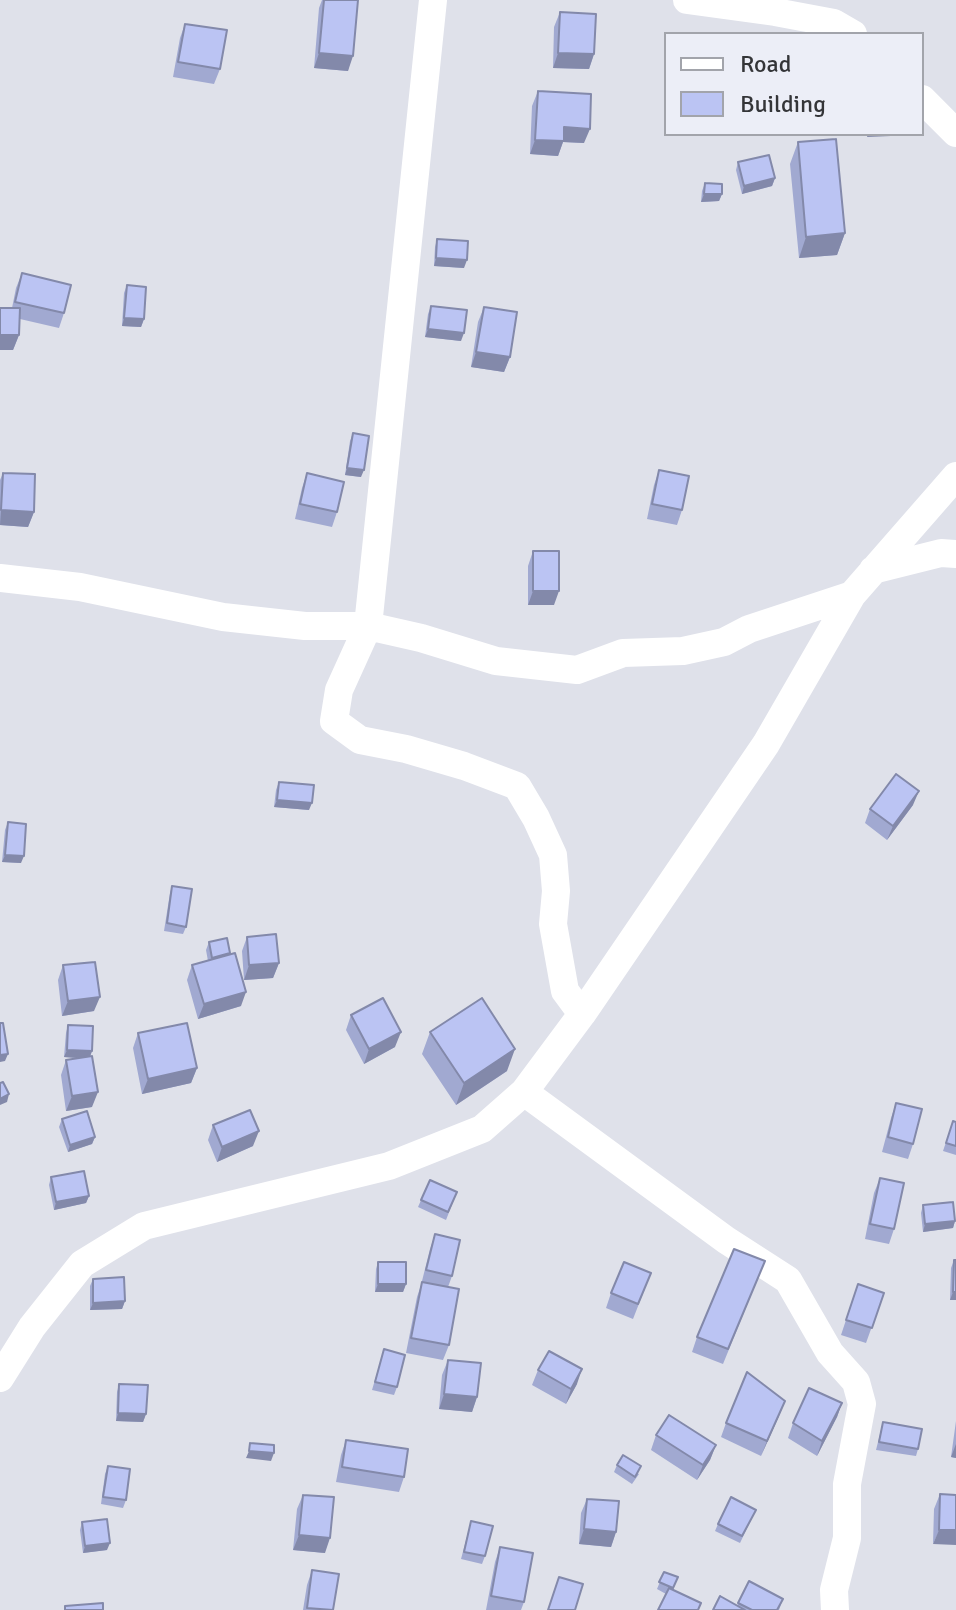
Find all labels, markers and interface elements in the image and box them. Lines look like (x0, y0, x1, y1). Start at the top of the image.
legend (664, 32, 924, 136)
text: Road (740, 49, 791, 79)
text: Building (740, 89, 826, 119)

